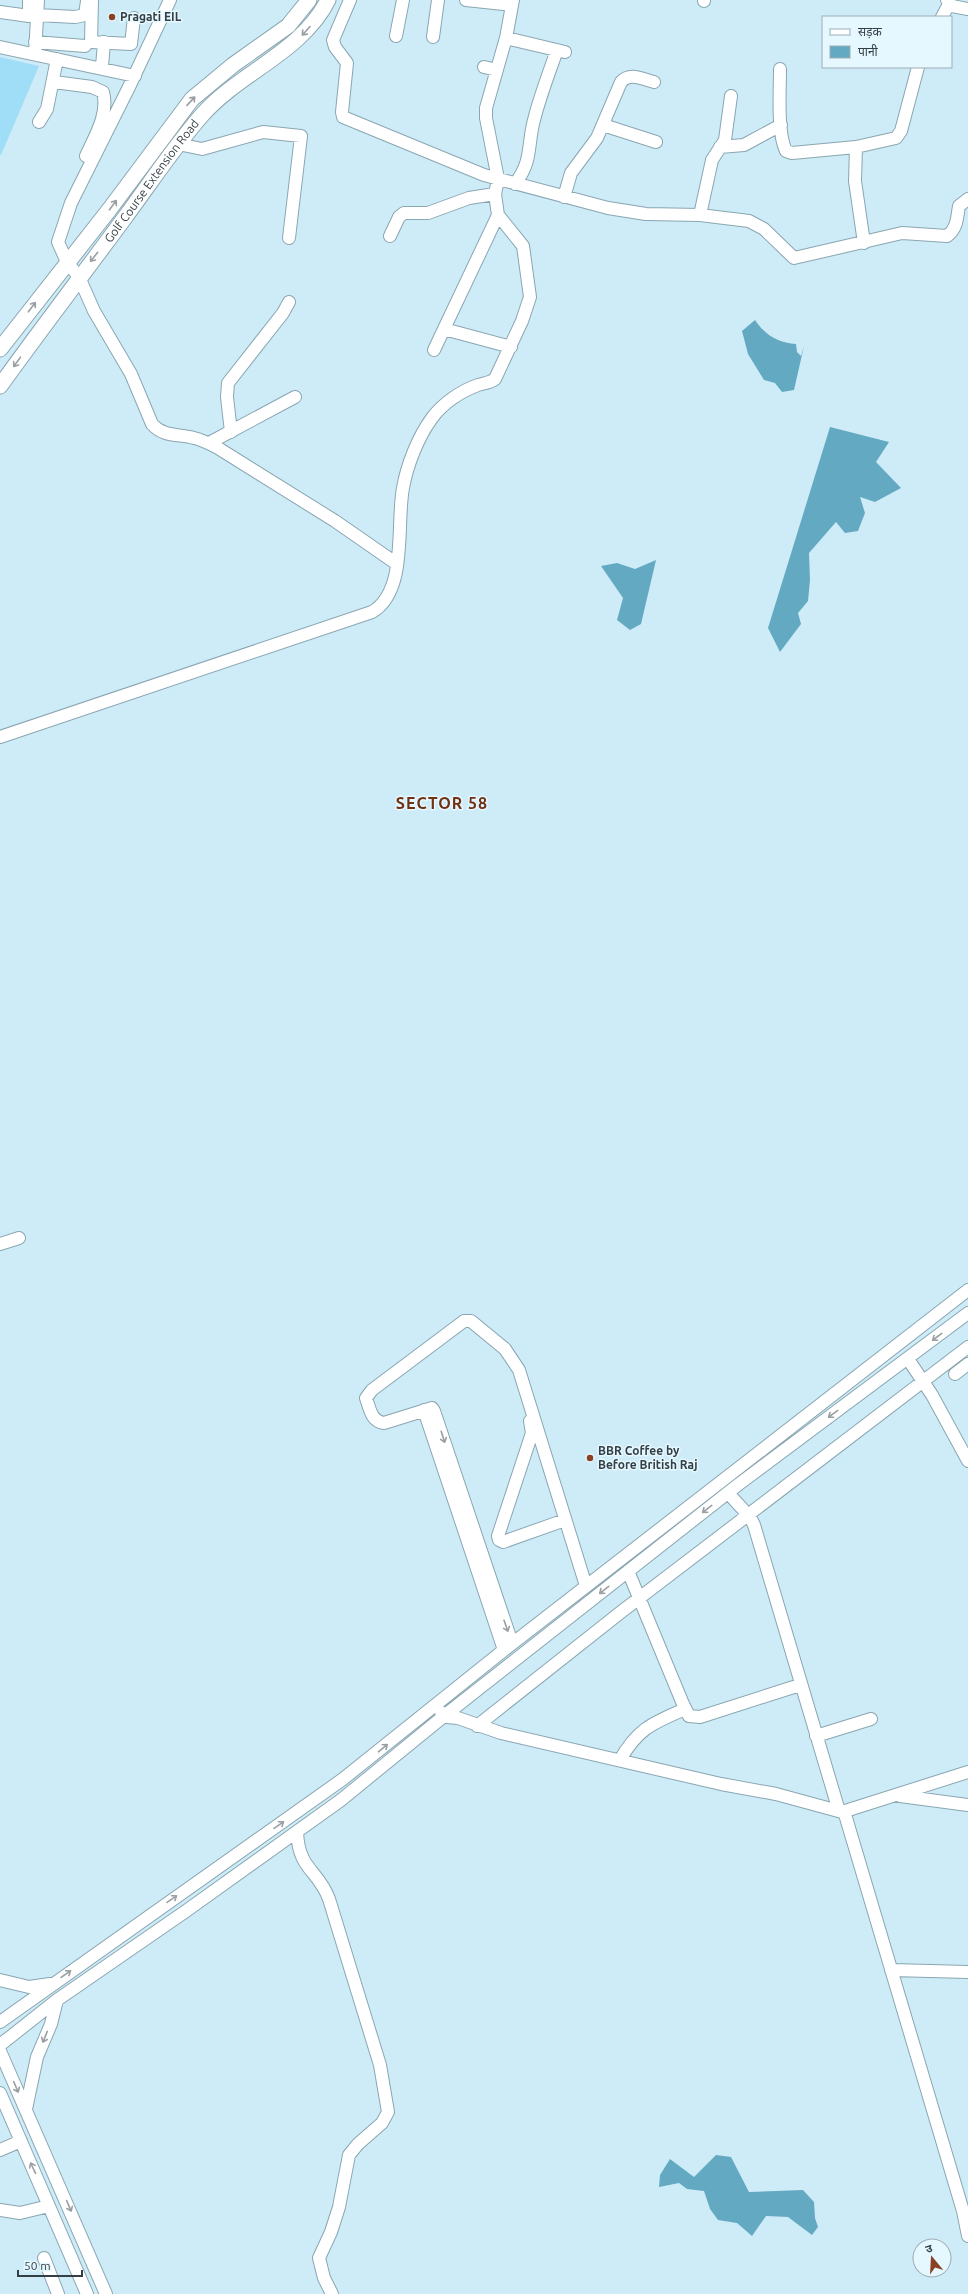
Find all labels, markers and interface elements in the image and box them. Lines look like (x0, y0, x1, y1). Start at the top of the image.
place label: Pragati EIL (120, 10, 182, 23)
marker: Pragati EIL (107, 12, 117, 22)
legend (822, 16, 952, 68)
text: सड़क (858, 25, 883, 39)
one-way arrow (301, 26, 310, 37)
text: पानी (858, 44, 879, 58)
one-way arrow (186, 96, 196, 106)
street label: Golf Course Extension Road (102, 117, 201, 245)
one-way arrow (109, 200, 117, 211)
one-way arrow (90, 252, 98, 263)
one-way arrow (28, 301, 36, 312)
one-way arrow (13, 356, 21, 367)
district label: SECTOR 58 (396, 794, 488, 812)
one-way arrow (932, 1332, 943, 1341)
one-way arrow (827, 1410, 838, 1418)
one-way arrow (440, 1430, 447, 1443)
place label: BBR Coffee by Before British Raj (598, 1444, 698, 1471)
marker: BBR Coffee by Before British Raj (585, 1453, 595, 1463)
one-way arrow (701, 1505, 712, 1514)
one-way arrow (599, 1585, 610, 1594)
one-way arrow (503, 1620, 510, 1633)
one-way arrow (378, 1743, 388, 1752)
one-way arrow (273, 1821, 284, 1829)
one-way arrow (166, 1895, 177, 1904)
one-way arrow (60, 1970, 71, 1978)
one-way arrow (41, 2031, 48, 2043)
one-way arrow (13, 2080, 21, 2092)
one-way arrow (29, 2162, 37, 2174)
one-way arrow (66, 2199, 73, 2211)
north arrow (912, 2238, 952, 2278)
text: उ (924, 2242, 934, 2255)
scale bar (18, 2252, 82, 2278)
text: 50 m (24, 2259, 51, 2272)

